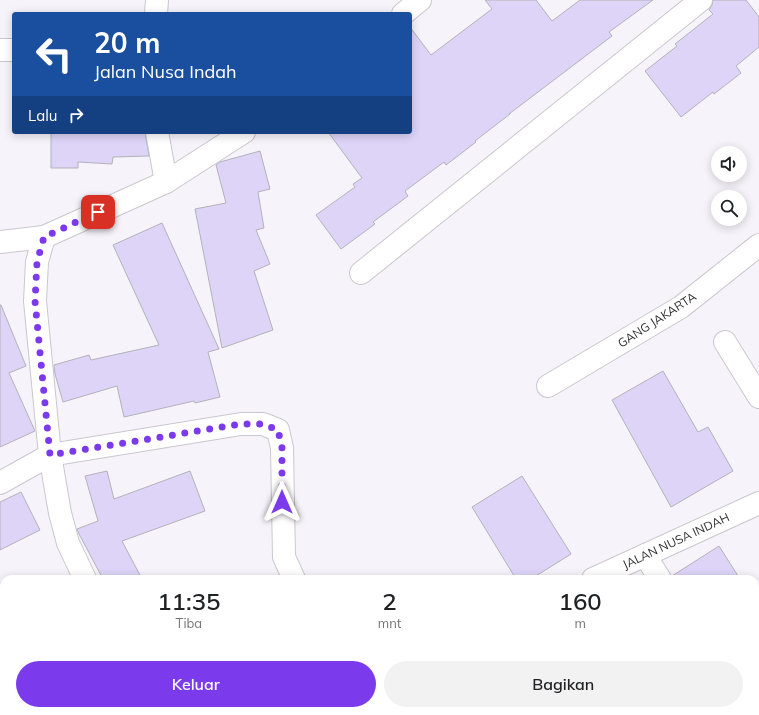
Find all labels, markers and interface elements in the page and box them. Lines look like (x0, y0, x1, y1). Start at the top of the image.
text: 20 m (94, 25, 160, 60)
icon: left (28, 28, 80, 80)
text: Jalan Nusa Indah (94, 60, 237, 83)
icon: right (65, 104, 87, 126)
text: Lalu (28, 106, 57, 125)
map controls (711, 146, 747, 226)
button: sound (711, 146, 747, 182)
button: search (711, 190, 747, 226)
pin (81, 195, 115, 229)
icon: arrive (87, 201, 109, 223)
street label: GANG JAKARTA (615, 289, 699, 351)
position arrow (261, 481, 303, 523)
street label: JALAN NUSA INDAH (620, 509, 732, 572)
text: 11:35 (157, 586, 221, 616)
text: 2 (382, 586, 397, 616)
text: 160 (559, 586, 602, 616)
text: Tiba (176, 615, 202, 631)
text: mnt (378, 615, 401, 631)
text: m (574, 615, 586, 631)
button: Keluar (16, 661, 376, 707)
button: Bagikan (384, 661, 743, 707)

